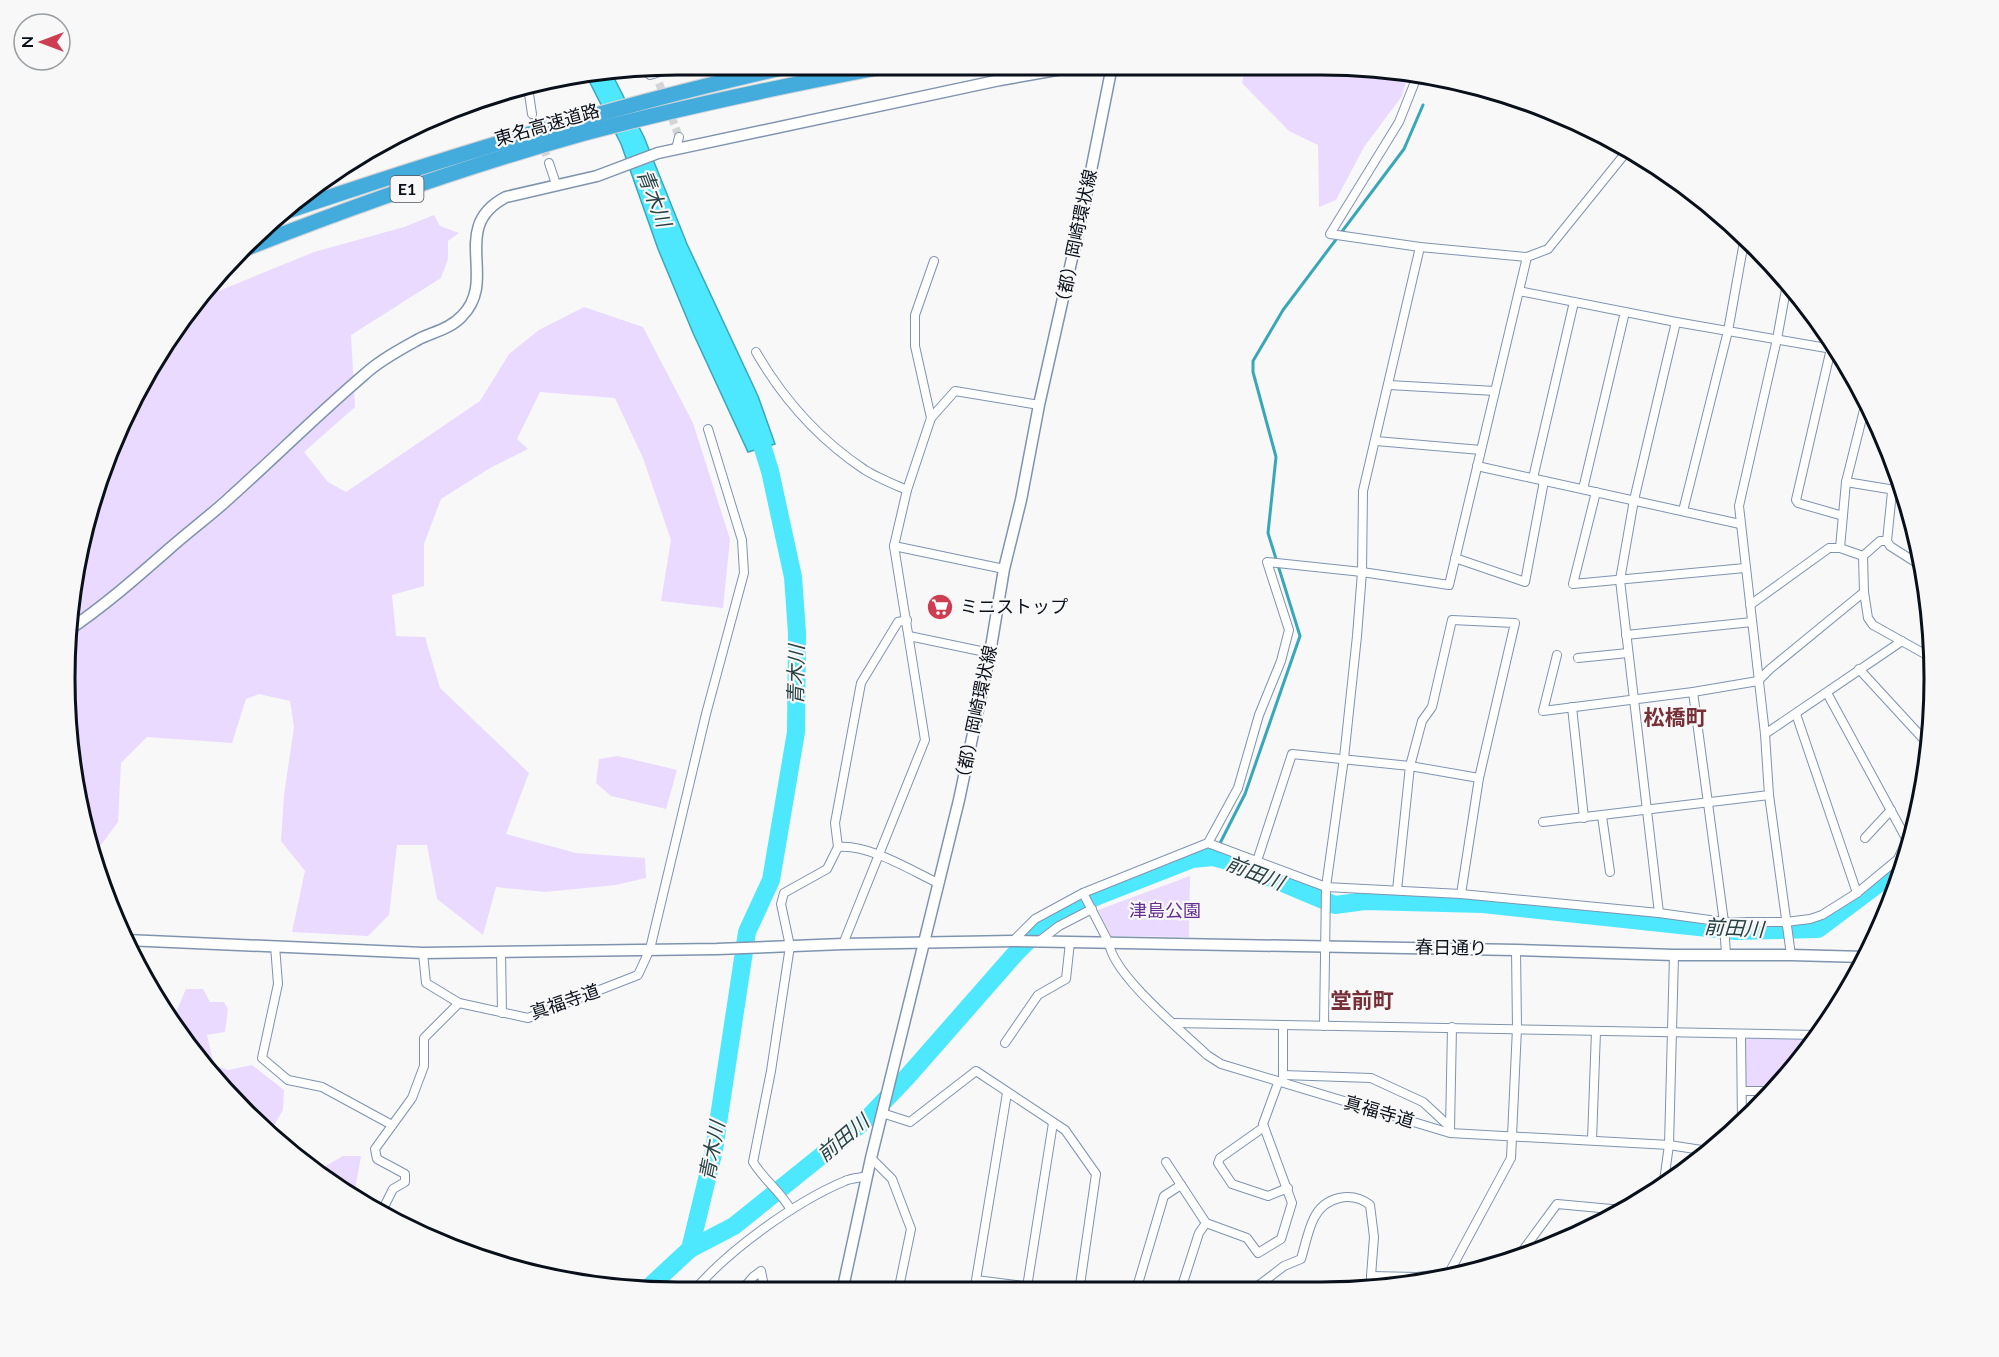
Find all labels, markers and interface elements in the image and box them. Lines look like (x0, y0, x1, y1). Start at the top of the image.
north arrow (12, 12, 72, 72)
text: N (17, 36, 36, 48)
street label: 東名高速道路 (492, 99, 602, 149)
water label: 青木川 (633, 165, 678, 232)
street label: （都）岡崎環状線 (1049, 167, 1101, 313)
road number: E1 (390, 176, 424, 202)
supermarket icon: ミニストップ (925, 592, 955, 622)
place label: ミニストップ (960, 595, 1068, 617)
water label: 青木川 (782, 643, 808, 705)
street label: （都）岡崎環状線 (949, 643, 1001, 789)
district label: 松橋町 (1644, 704, 1707, 729)
water label: 前田川 (1223, 850, 1290, 895)
park label: 津島公園 (1129, 899, 1201, 921)
water label: 前田川 (1703, 913, 1767, 941)
street label: 春日通り (1415, 935, 1487, 959)
street label: 真福寺道 (527, 979, 602, 1023)
district label: 堂前町 (1331, 987, 1394, 1012)
street label: 真福寺道 (1342, 1091, 1417, 1132)
water label: 前田川 (812, 1107, 875, 1166)
water label: 青木川 (694, 1117, 729, 1183)

